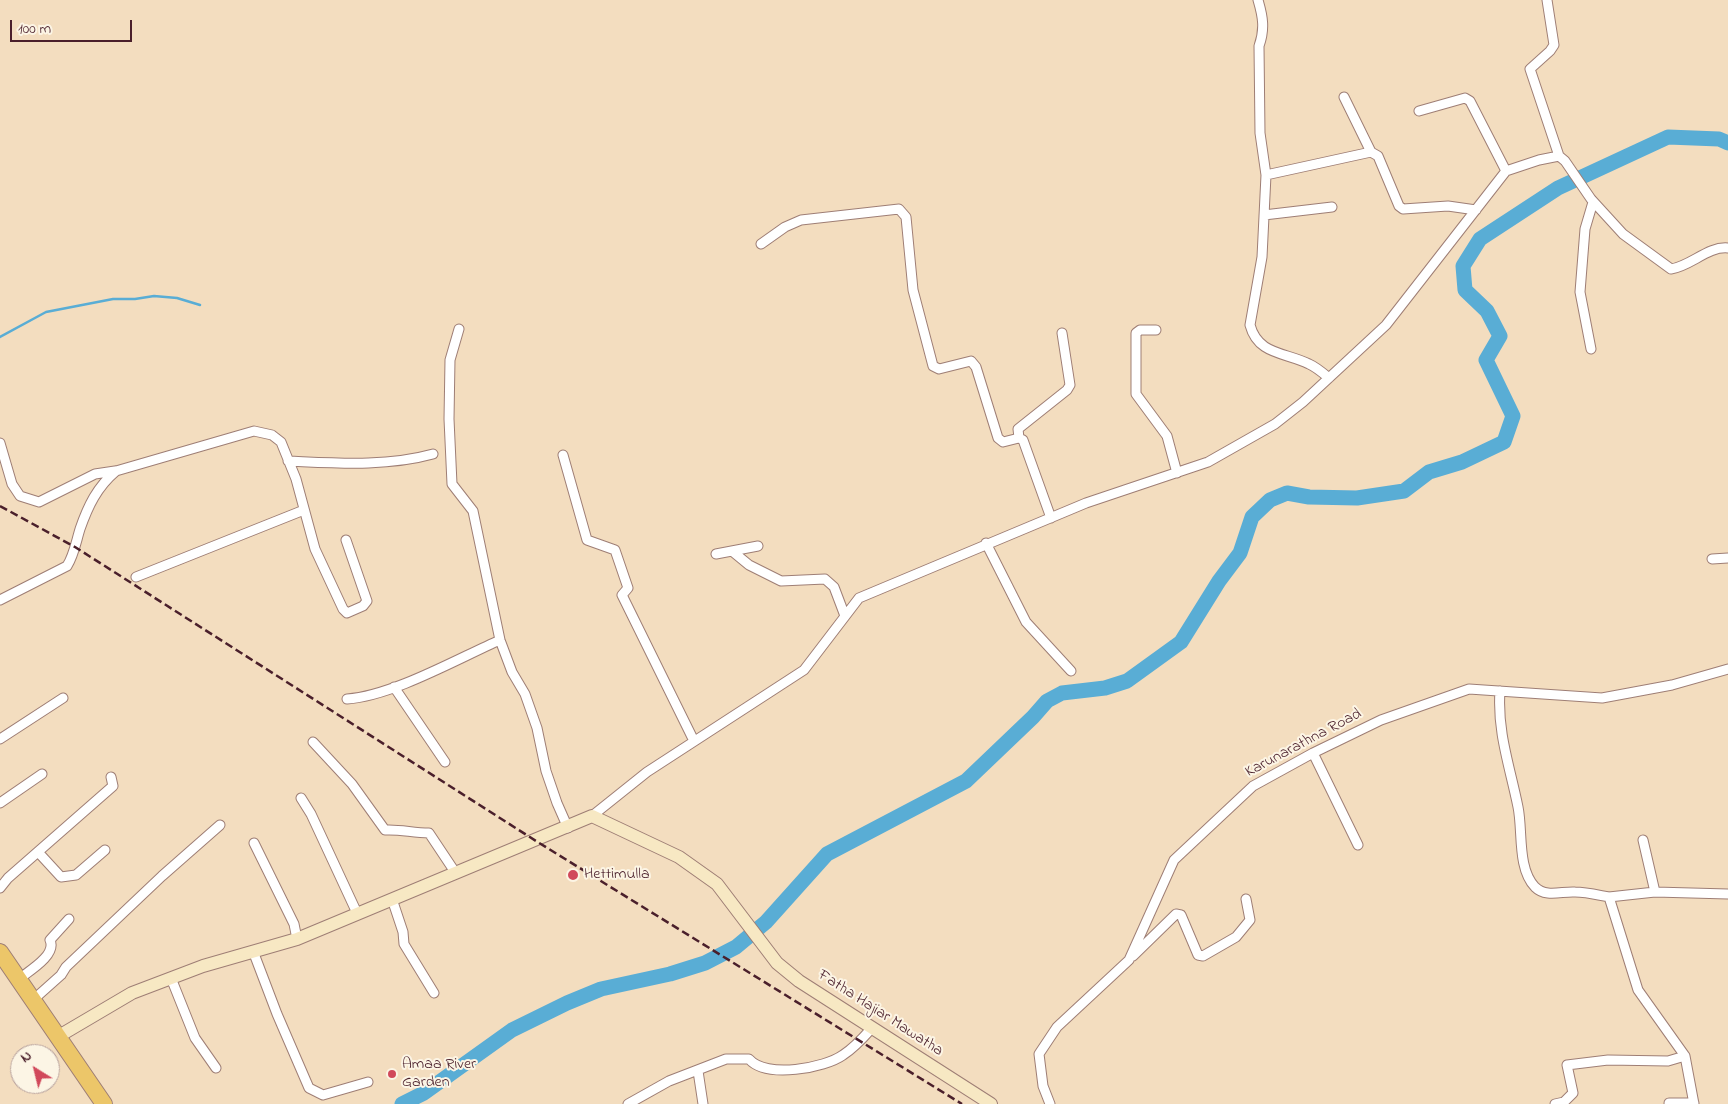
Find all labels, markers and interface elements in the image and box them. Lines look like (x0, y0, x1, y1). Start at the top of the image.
scale bar (12, 10, 135, 42)
text: 100 m (18, 18, 51, 40)
street label: Karunarathna Road (1243, 705, 1365, 783)
place label: Hettimulla (584, 865, 650, 885)
marker: Hettimulla (566, 868, 580, 882)
street label: Fatha Hajiar Mawatha (814, 966, 946, 1062)
north arrow (10, 1044, 60, 1094)
text: N (16, 1046, 36, 1069)
place label: Amaa River Garden (402, 1055, 476, 1093)
marker: Amaa River Garden (386, 1068, 398, 1080)

